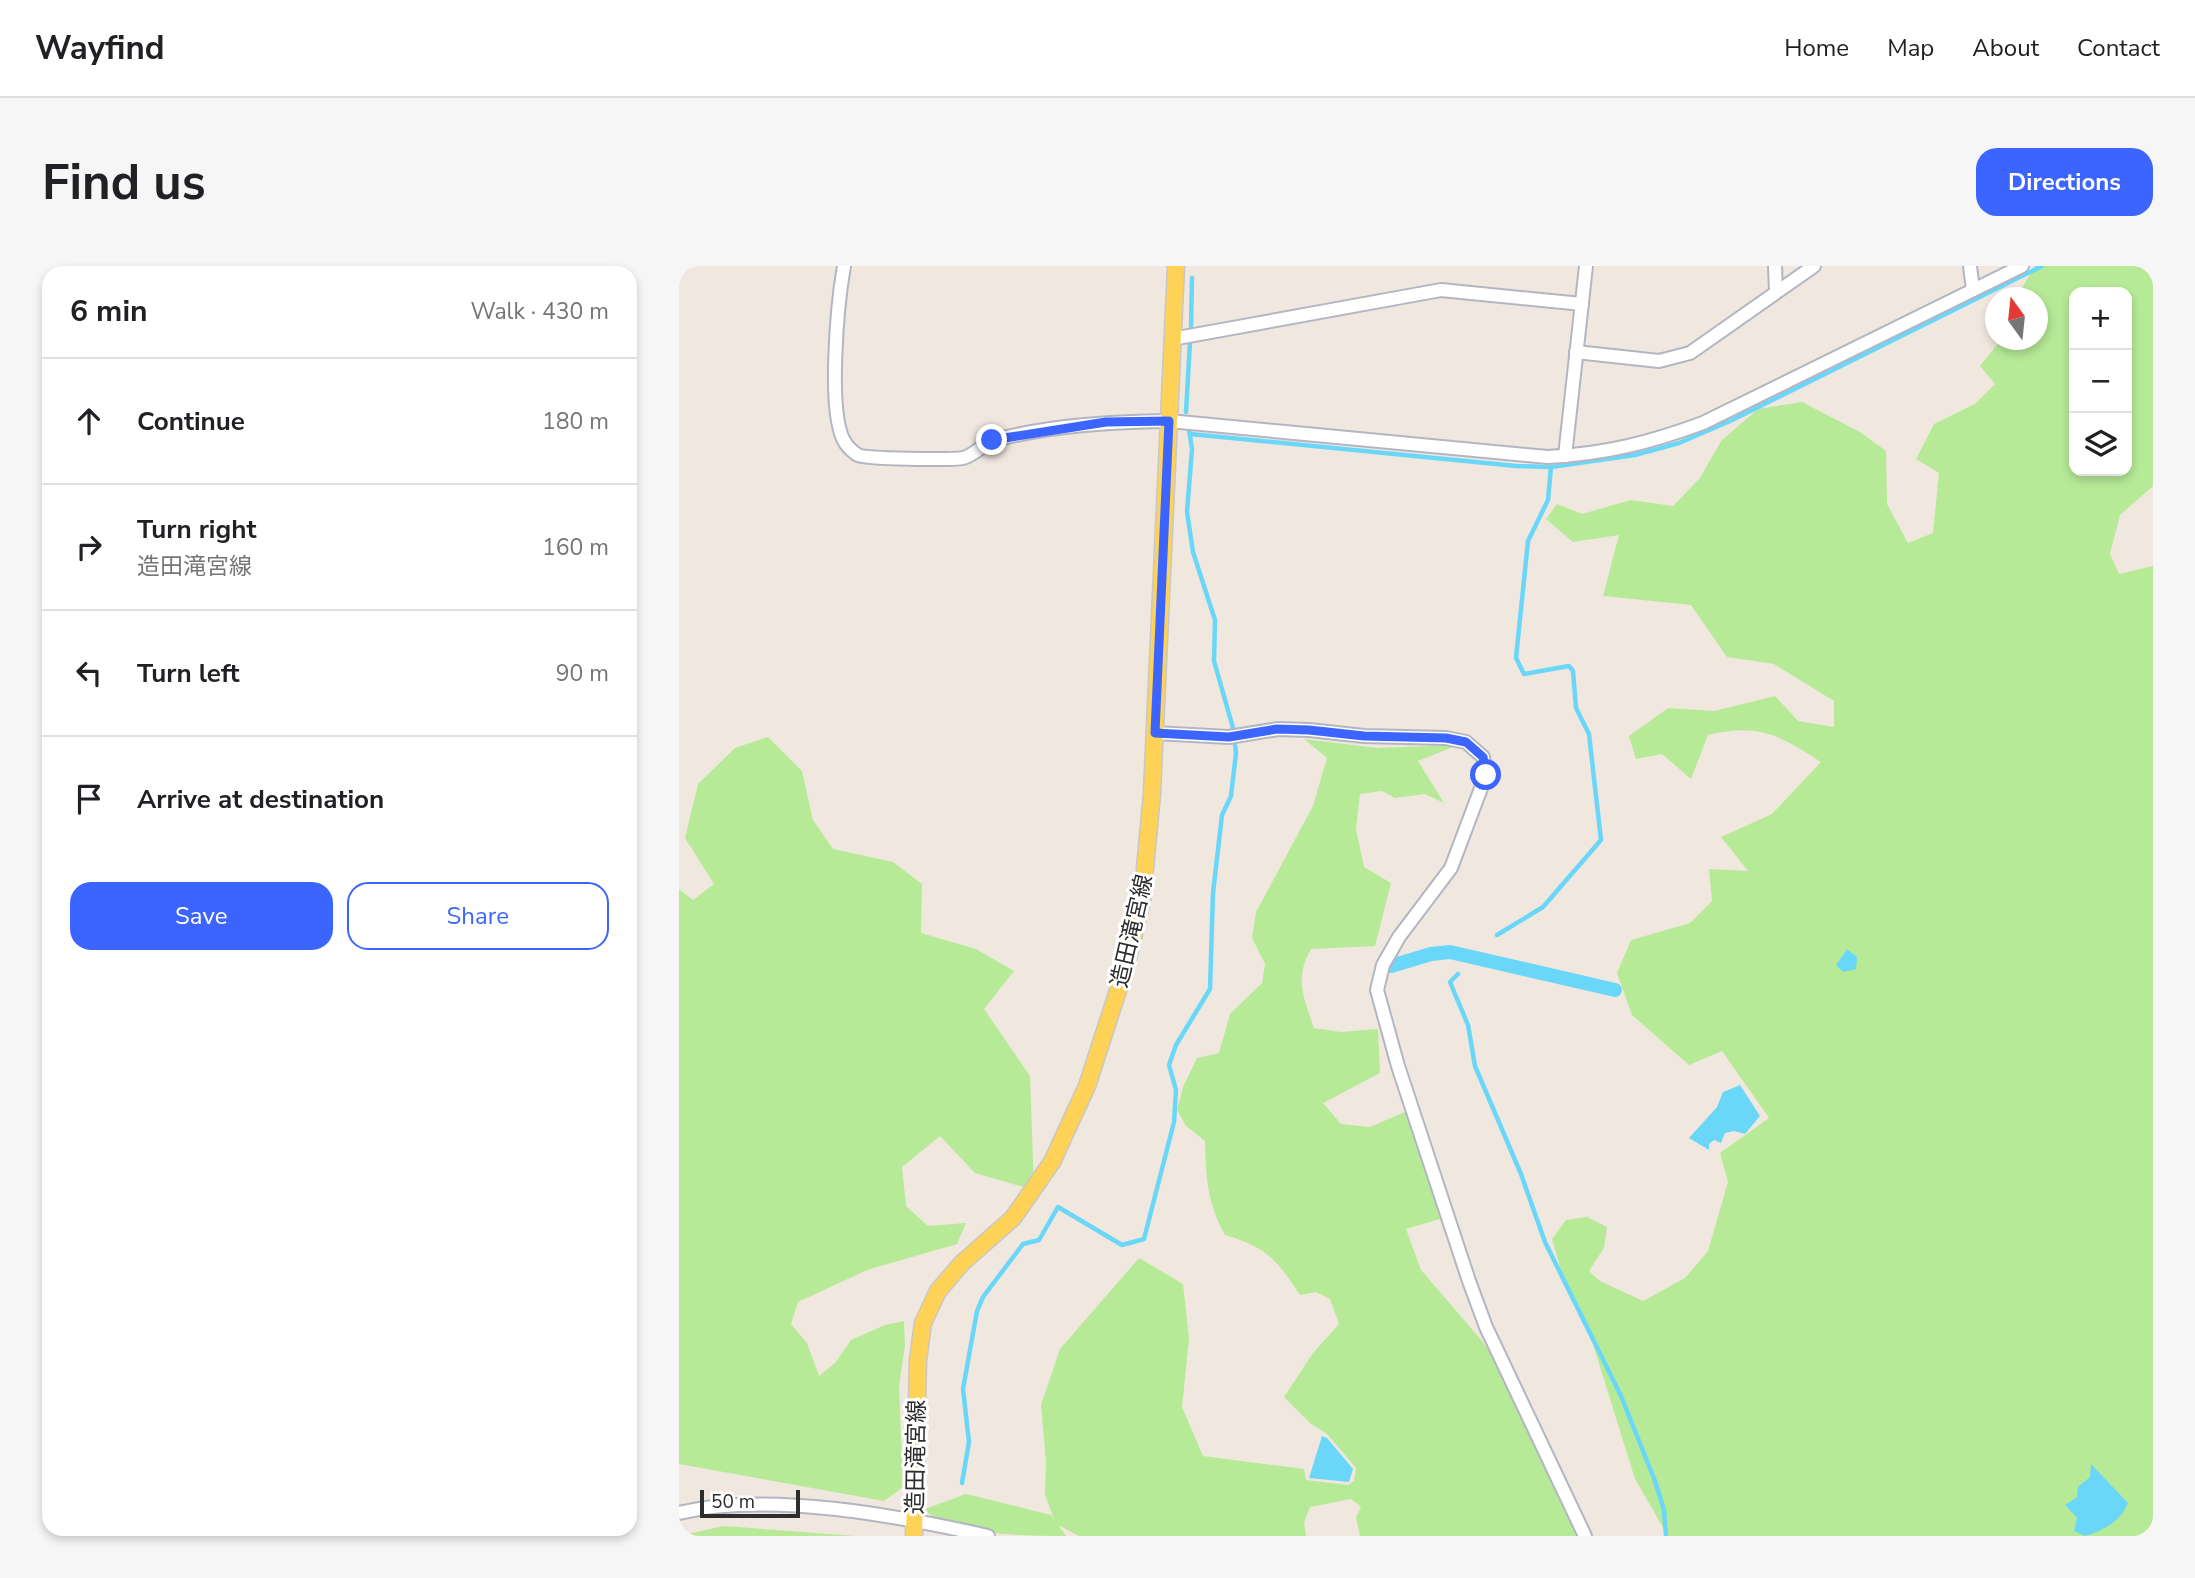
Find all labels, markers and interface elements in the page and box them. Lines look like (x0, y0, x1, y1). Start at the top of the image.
text: Wayfind (35, 26, 165, 71)
text: Home (1784, 32, 1849, 64)
text: Map (1887, 32, 1934, 64)
text: About (1972, 32, 2039, 64)
text: Contact (2077, 32, 2160, 64)
button: Directions (1976, 148, 2153, 216)
text: Find us (42, 149, 206, 216)
north arrow (1985, 287, 2048, 350)
map controls (2069, 287, 2132, 476)
button: + (2069, 287, 2132, 350)
text: 6 min (70, 291, 148, 332)
text: Walk · 430 m (470, 296, 609, 327)
button: − (2069, 350, 2132, 413)
icon: ahead (70, 402, 108, 440)
text: Continue (137, 404, 245, 439)
text: 180 m (542, 406, 609, 437)
button: layers (2069, 413, 2132, 476)
route end (976, 424, 1007, 455)
text: Turn right (137, 512, 256, 547)
icon: right (70, 528, 108, 566)
text: 160 m (542, 532, 609, 563)
text: 造田滝宮線 (137, 551, 252, 582)
icon: left (70, 654, 108, 692)
text: Turn left (137, 656, 240, 691)
text: 90 m (556, 658, 609, 689)
route start (1470, 759, 1501, 790)
icon: arrive (70, 780, 108, 818)
text: Arrive at destination (137, 782, 384, 817)
street label: 造田滝宮線 (1104, 871, 1160, 991)
button: Save (70, 882, 333, 950)
button: Share (347, 882, 609, 950)
street label: 造田滝宮線 (899, 1399, 933, 1515)
scale bar (700, 1487, 800, 1519)
text: 50 m (711, 1489, 755, 1515)

